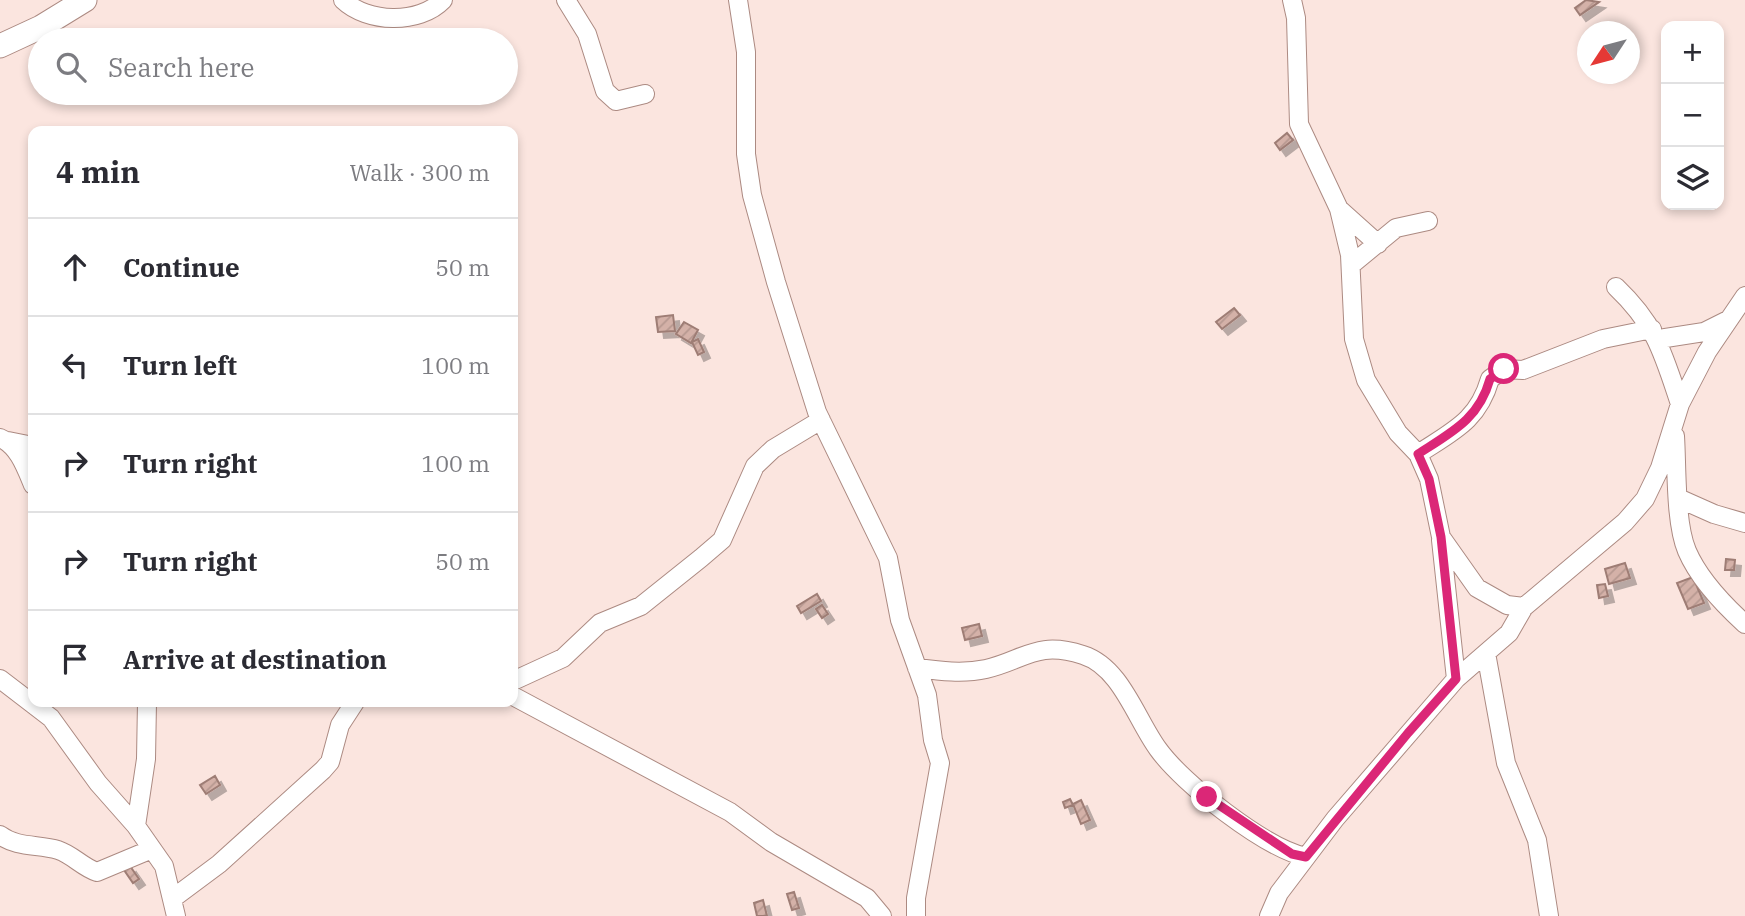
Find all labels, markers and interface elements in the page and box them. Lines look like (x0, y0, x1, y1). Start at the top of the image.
north arrow (1577, 21, 1640, 84)
map controls (1661, 21, 1724, 210)
button: + (1661, 21, 1724, 84)
search box (28, 28, 518, 105)
icon: search (52, 48, 90, 86)
text: Search here (108, 50, 254, 84)
button: − (1661, 84, 1724, 147)
button: layers (1661, 147, 1724, 210)
text: 4 min (56, 152, 140, 191)
text: Walk · 300 m (349, 157, 490, 187)
icon: ahead (56, 248, 94, 286)
text: Continue (123, 250, 240, 284)
text: 50 m (435, 252, 490, 282)
icon: left (56, 346, 94, 384)
text: Turn left (123, 348, 237, 382)
text: 100 m (421, 350, 490, 380)
route start (1488, 353, 1519, 384)
icon: right (56, 444, 94, 482)
text: Turn right (123, 446, 257, 480)
text: 100 m (421, 448, 490, 478)
icon: right (56, 542, 94, 580)
text: Turn right (123, 544, 257, 578)
text: 50 m (435, 546, 490, 576)
icon: arrive (56, 640, 94, 678)
text: Arrive at destination (123, 642, 387, 676)
route end (1191, 781, 1222, 812)

